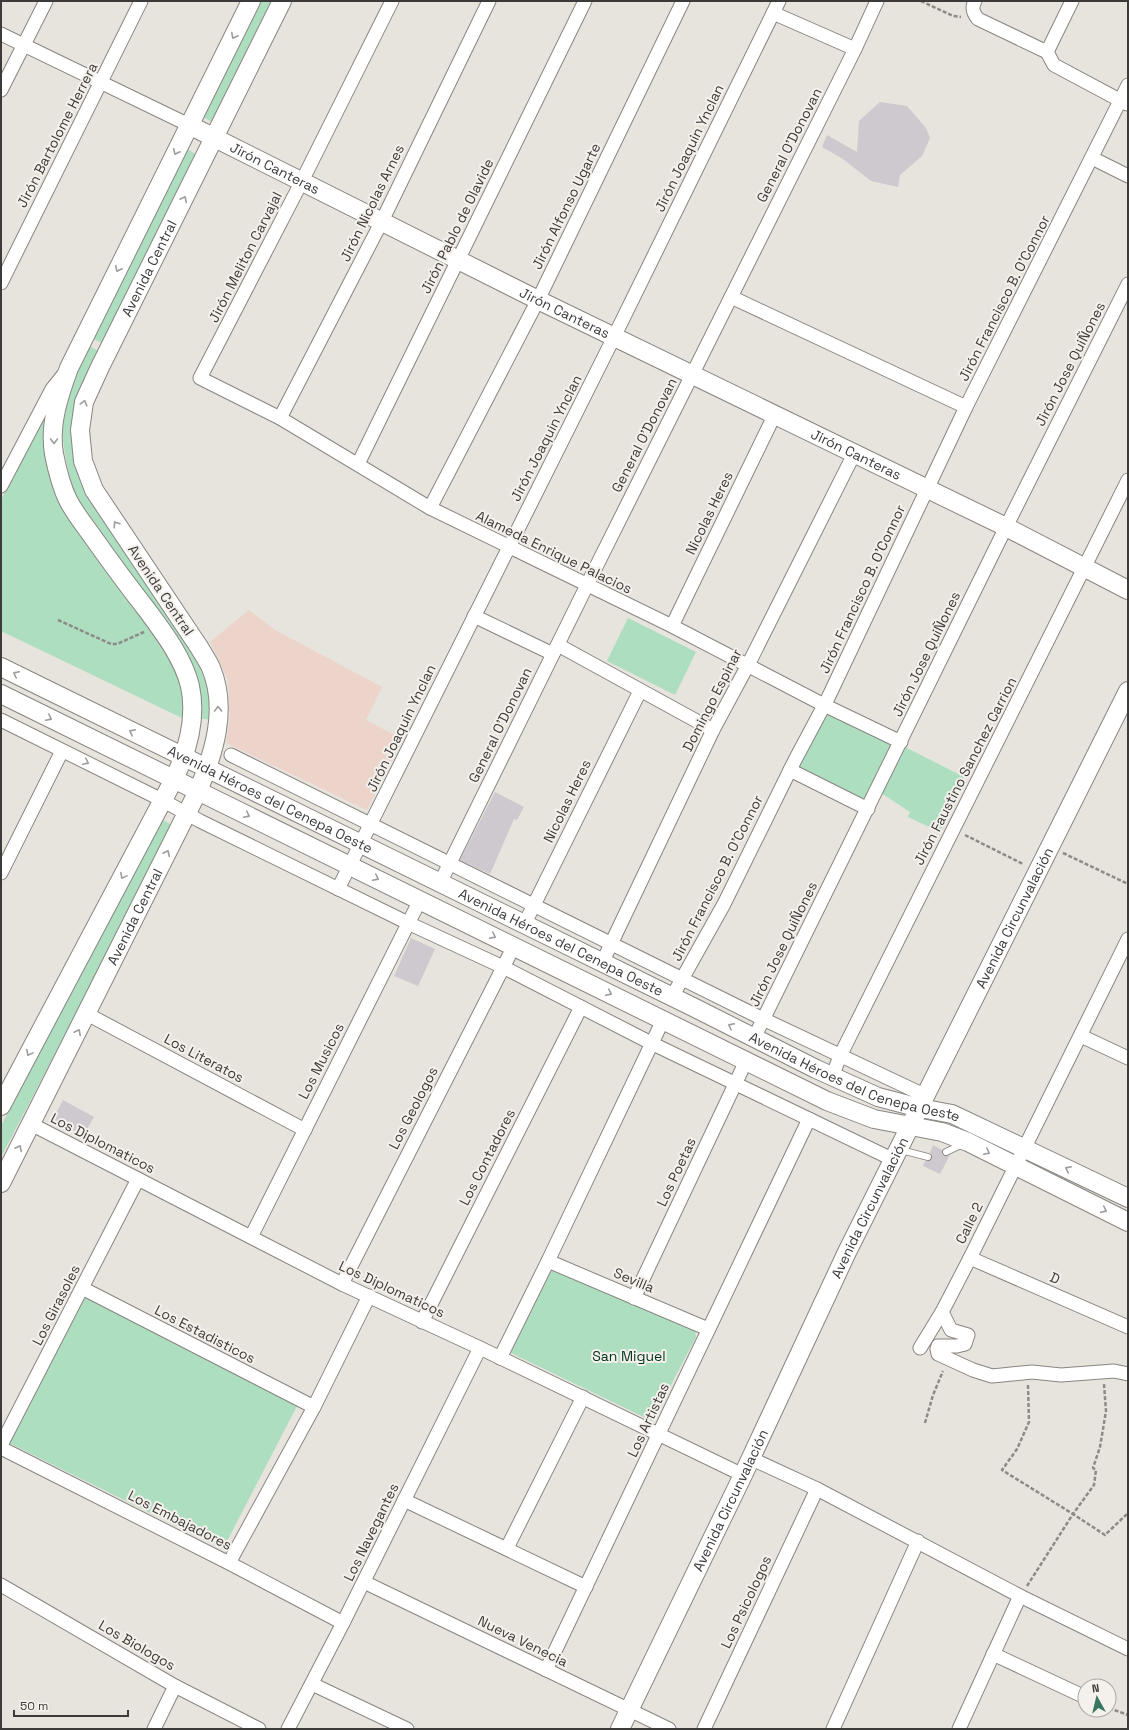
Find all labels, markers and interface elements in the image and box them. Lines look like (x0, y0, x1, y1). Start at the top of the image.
one-way arrow (231, 32, 238, 39)
street label: Jirón Bartolome Herrera (13, 60, 101, 210)
street label: Jirón Joaquin Ynclan (650, 81, 728, 215)
street label: General O'Donovan (752, 85, 826, 205)
street label: Jirón Canteras (227, 138, 323, 198)
street label: Jirón Alfonso Ugarte (528, 140, 604, 272)
street label: Jirón Nicolas Arnes (336, 142, 408, 264)
one-way arrow (173, 148, 181, 156)
street label: Jirón Pablo de Olavide (416, 155, 498, 297)
street label: Jirón Meliton Carvajal (204, 189, 286, 325)
one-way arrow (179, 195, 187, 203)
street label: Jirón Francisco B. O'Connor (954, 212, 1054, 384)
street label: Avenida Central (118, 217, 181, 320)
one-way arrow (115, 265, 123, 272)
street label: Jirón Canteras (517, 283, 613, 342)
street label: Jirón Jose QuiÑones (1031, 299, 1109, 429)
street label: Jirón Joaquin Ynclan (506, 372, 586, 504)
street label: General O'Donovan (607, 375, 681, 495)
one-way arrow (80, 400, 88, 407)
street label: Jirón Canteras (808, 425, 904, 484)
one-way arrow (50, 438, 58, 444)
street label: Nicolas Heres (681, 468, 737, 558)
street label: Jirón Francisco B. O'Connor (815, 502, 909, 676)
street label: Alameda Enrique Palacios (473, 506, 635, 598)
one-way arrow (114, 521, 121, 528)
street label: Avenida Central (124, 541, 198, 639)
street label: Jirón Jose QuiÑones (888, 588, 964, 720)
street label: Domingo Espinar (678, 646, 746, 754)
street label: Jirón Joaquin Ynclan (362, 661, 440, 795)
street label: General O'Donovan (464, 664, 536, 786)
one-way arrow (13, 671, 20, 679)
street label: Jirón Faustino Sanchez Carrion (910, 674, 1020, 868)
one-way arrow (214, 706, 222, 712)
one-way arrow (44, 713, 52, 721)
one-way arrow (129, 729, 136, 737)
street label: Avenida Héroes del Cenepa Oeste (165, 741, 376, 857)
street label: Nicolas Heres (539, 756, 595, 846)
one-way arrow (82, 757, 89, 765)
street label: Jirón Francisco B. O'Connor (667, 792, 767, 964)
one-way arrow (242, 810, 250, 818)
street label: Avenida Circunvalación (972, 844, 1057, 991)
one-way arrow (162, 850, 170, 858)
street label: Avenida Central (103, 866, 167, 968)
one-way arrow (120, 872, 128, 879)
one-way arrow (372, 873, 379, 881)
street label: Jirón Jose QuiÑones (745, 878, 821, 1010)
street label: Avenida Héroes del Cenepa Oeste (456, 884, 666, 1000)
one-way arrow (488, 931, 496, 939)
one-way arrow (605, 988, 612, 996)
street label: Los Musicos (294, 1020, 348, 1102)
one-way arrow (727, 1024, 735, 1031)
street label: Avenida Héroes del Cenepa Oeste (746, 1028, 963, 1126)
one-way arrow (73, 1029, 81, 1037)
street label: Los Literatos (161, 1029, 247, 1087)
one-way arrow (26, 1048, 34, 1056)
street label: Los Geologos (384, 1064, 442, 1152)
street label: Los Contadores (455, 1106, 519, 1208)
street label: Los Diplomaticos (48, 1109, 158, 1177)
street label: Avenida Circunvalación (827, 1134, 912, 1281)
street label: Los Poetas (652, 1135, 700, 1209)
one-way arrow (14, 1145, 22, 1152)
one-way arrow (983, 1147, 991, 1155)
one-way arrow (1064, 1166, 1072, 1174)
street label: Calle 2 (951, 1199, 987, 1247)
one-way arrow (1100, 1205, 1107, 1213)
street label: Los Diplomaticos (336, 1257, 448, 1321)
street label: Los Girasoles (28, 1262, 84, 1348)
street label: Sevilla (611, 1263, 657, 1297)
street label: D (1047, 1268, 1063, 1288)
street label: Los Estadisticos (152, 1301, 258, 1367)
park label: San Miguel (592, 1347, 666, 1365)
street label: Los Artistas (623, 1380, 673, 1460)
street label: Avenida Circunvalación (689, 1426, 772, 1574)
street label: Los Navegantes (339, 1480, 403, 1584)
street label: Los Embajadores (125, 1486, 235, 1554)
street label: Los Psicologos (717, 1553, 775, 1651)
street label: Nueva Venecia (475, 1611, 571, 1671)
street label: Los Biologos (95, 1616, 179, 1674)
north arrow (1077, 1678, 1117, 1718)
text: N (1091, 1681, 1100, 1696)
scale bar (14, 1692, 128, 1718)
text: 50 m (20, 1698, 48, 1714)

